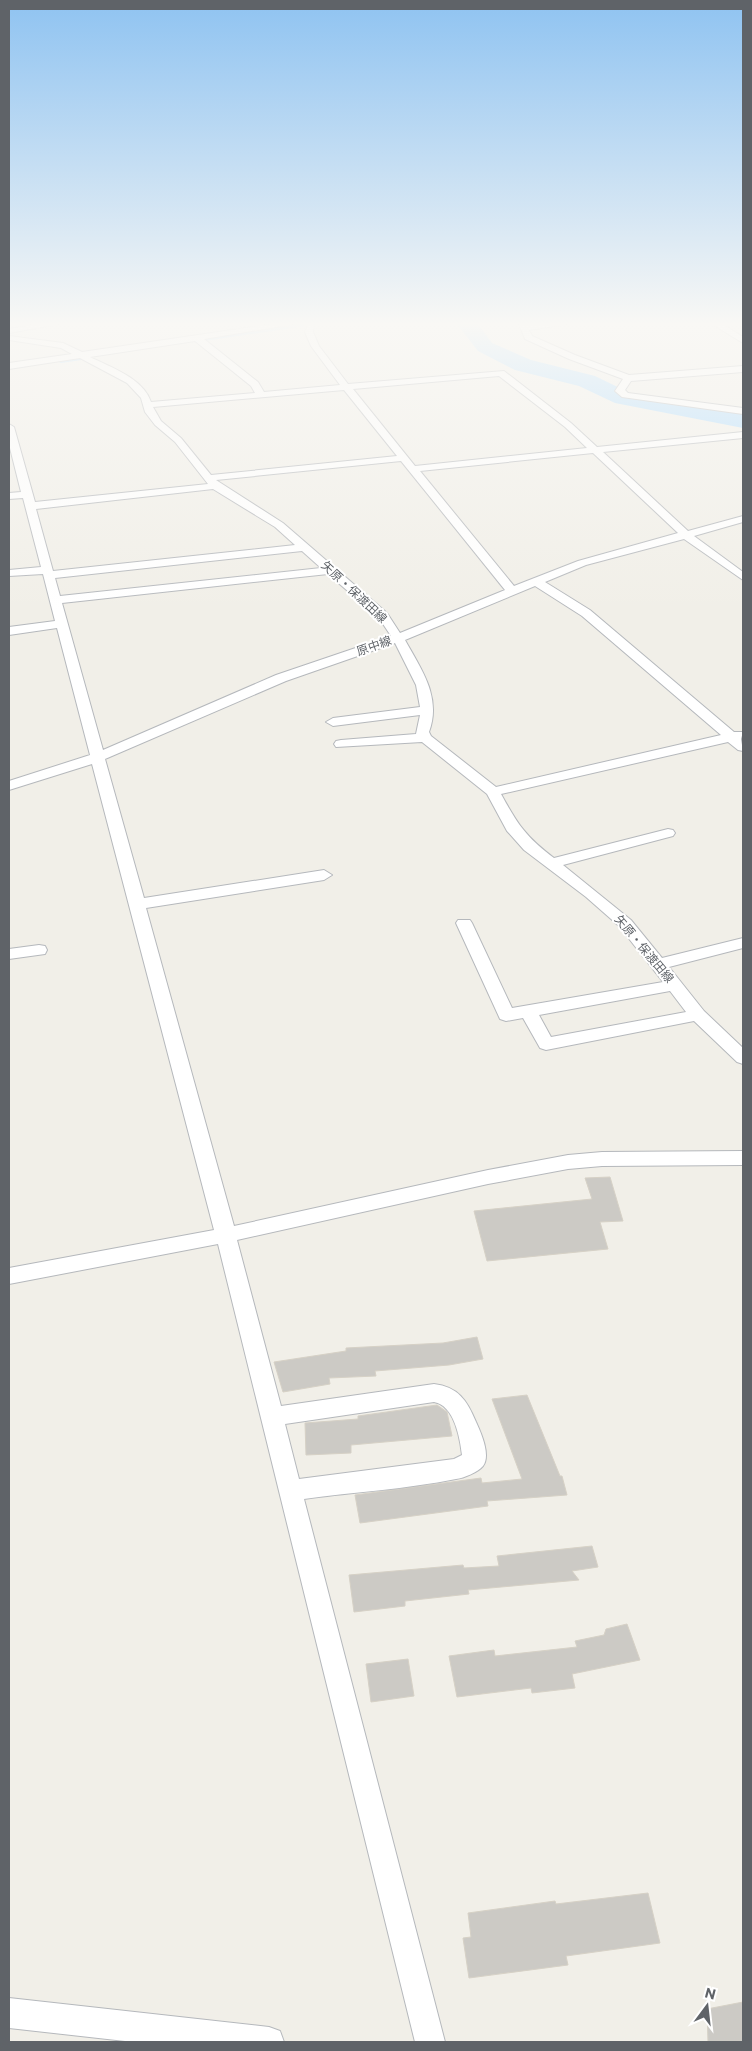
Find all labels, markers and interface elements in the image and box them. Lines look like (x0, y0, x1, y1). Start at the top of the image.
street label: 矢原・保渡田線 (319, 557, 390, 625)
street label: 原中線 (354, 633, 393, 658)
street label: 矢原・保渡田線 (612, 912, 677, 985)
north arrow (682, 1981, 732, 2031)
text: N (703, 1983, 718, 2003)

